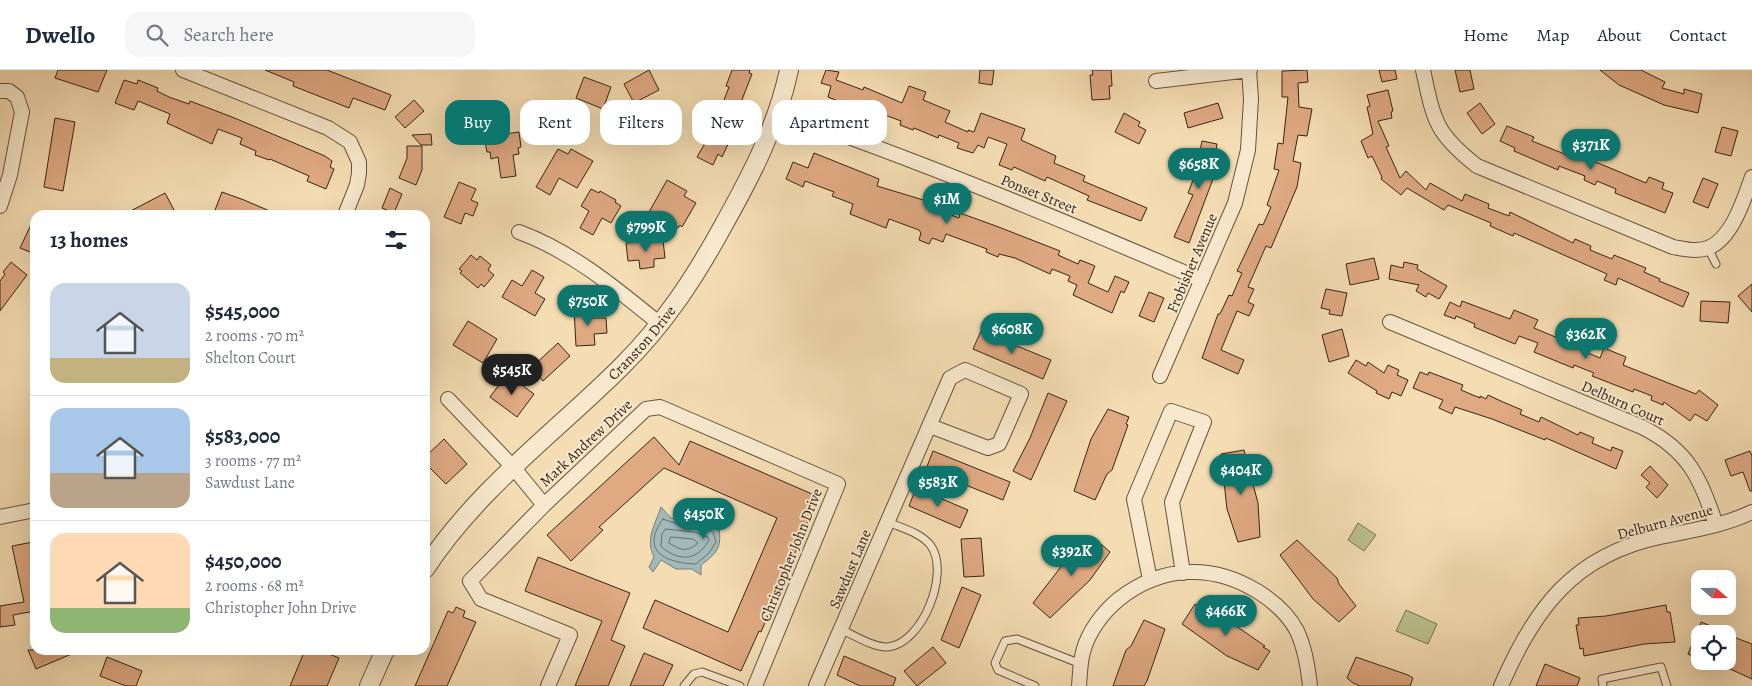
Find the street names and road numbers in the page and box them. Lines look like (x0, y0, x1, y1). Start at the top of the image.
street label: Ponset Street (998, 170, 1080, 218)
street label: Frobisher Avenue (1162, 210, 1222, 316)
street label: Cranston Drive (603, 301, 680, 385)
street label: Delburn Court (1578, 376, 1668, 430)
street label: Mark Andrew Drive (535, 395, 637, 491)
street label: Christopher John Drive (755, 485, 827, 625)
street label: Delburn Avenue (1615, 500, 1715, 544)
street label: Sawdust Lane (824, 526, 876, 612)

